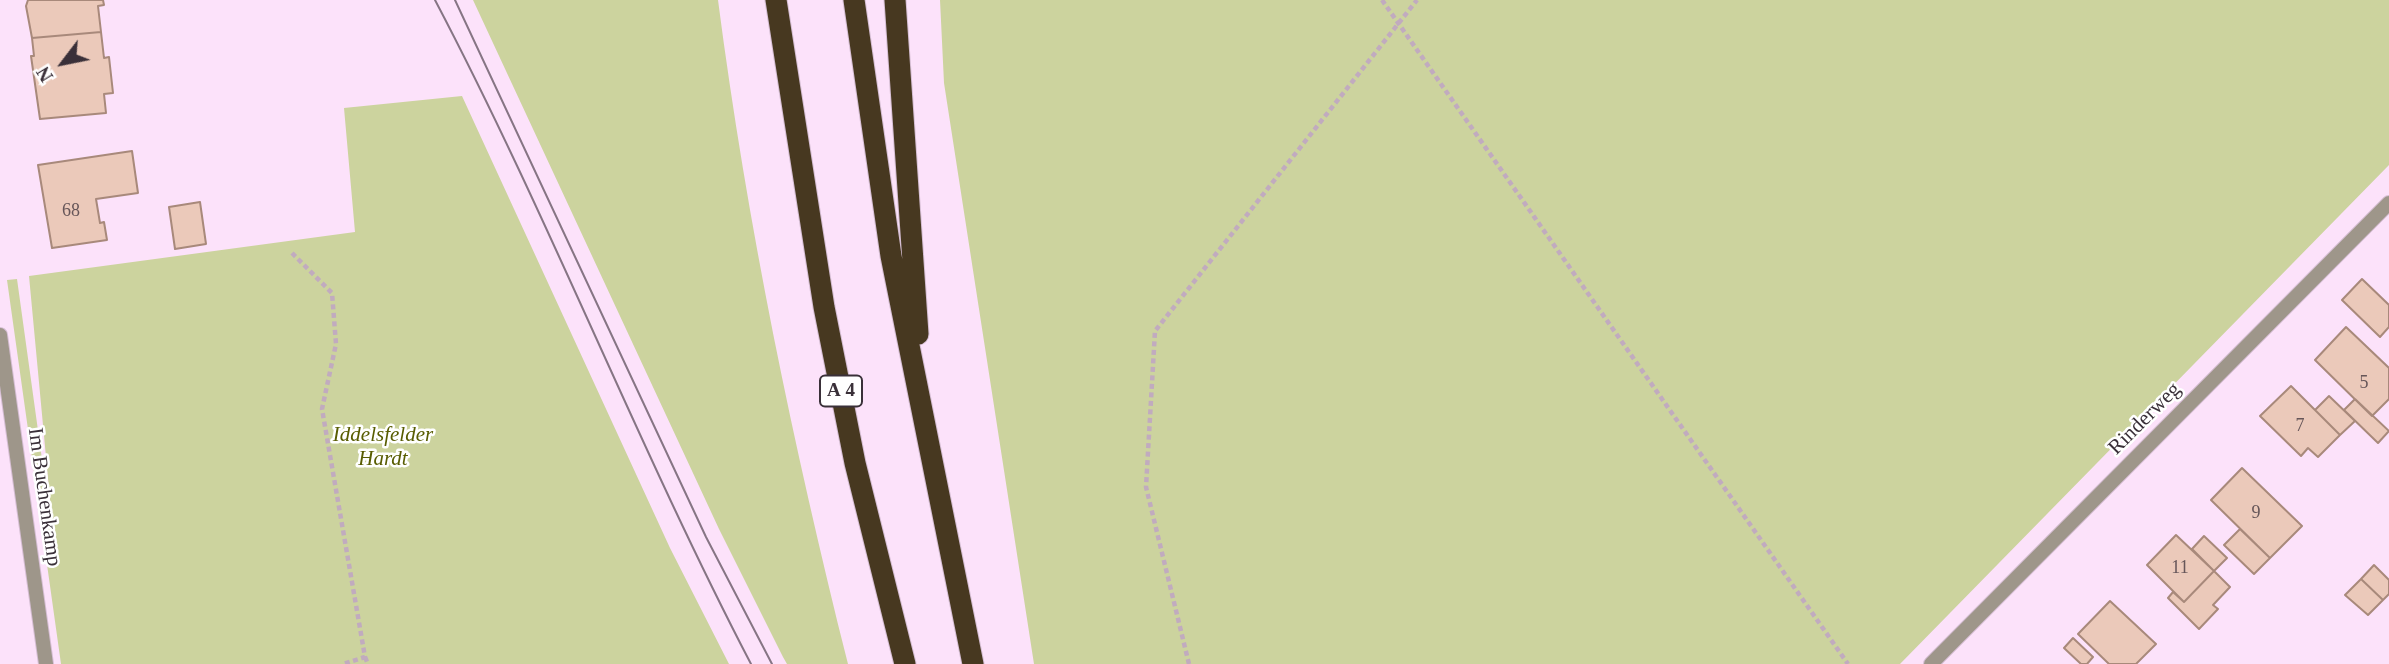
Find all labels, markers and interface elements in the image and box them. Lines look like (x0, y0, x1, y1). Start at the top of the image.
north arrow (28, 28, 98, 98)
text: N (32, 63, 57, 86)
house number: 68 (62, 200, 80, 222)
house number: 5 (2360, 372, 2368, 394)
road number: A 4 (820, 376, 862, 406)
street label: Rinderweg (2104, 378, 2186, 460)
house number: 7 (2295, 415, 2304, 437)
park label: Iddelsfelder Hardt (333, 422, 433, 472)
street label: Im Buchenkamp (22, 426, 66, 568)
house number: 9 (2252, 502, 2260, 524)
house number: 11 (2171, 557, 2189, 579)

